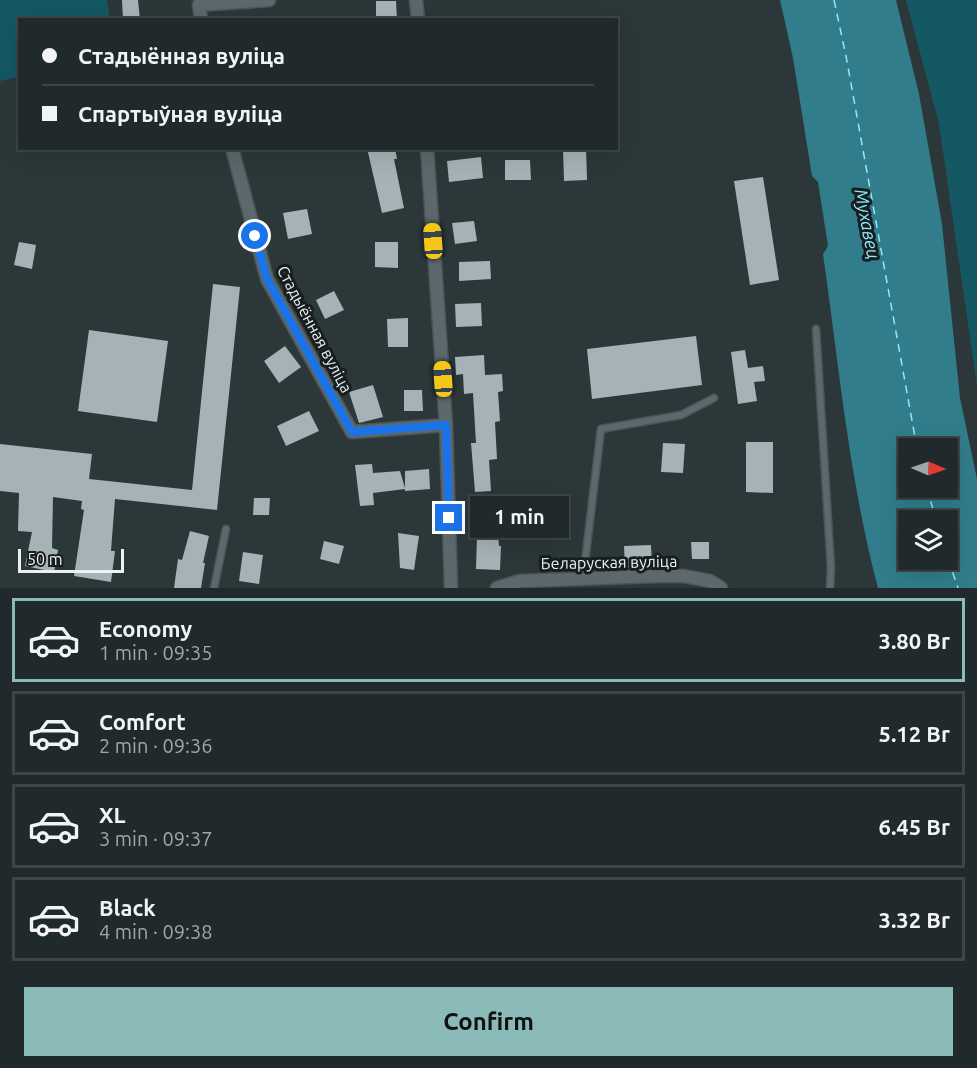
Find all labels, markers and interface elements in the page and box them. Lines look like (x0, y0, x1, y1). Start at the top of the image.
text: Стадыённая вуліца (78, 43, 285, 68)
text: Спартыўная вуліца (78, 101, 283, 126)
water label: Мухавец (851, 187, 885, 260)
route start (241, 222, 268, 249)
car (423, 222, 443, 260)
street label: Стадыённая вуліца (274, 262, 356, 396)
car (433, 360, 453, 398)
north arrow (898, 438, 958, 498)
map controls (898, 438, 958, 570)
callout: 1 min (470, 497, 569, 539)
route end (435, 504, 462, 531)
text: 1 min (494, 505, 545, 528)
button: layers (898, 510, 958, 570)
scale bar (18, 546, 124, 574)
text: 50 m (27, 550, 63, 568)
street label: Беларуская вуліца (541, 552, 677, 572)
icon: car (27, 613, 81, 667)
text: Economy (99, 616, 192, 641)
text: 3.80 Br (879, 628, 950, 653)
text: 1 min · 09:35 (99, 641, 213, 664)
icon: car (27, 706, 81, 760)
text: Comfort (99, 709, 186, 734)
text: 5.12 Br (879, 721, 950, 746)
text: 2 min · 09:36 (99, 734, 213, 757)
icon: car (27, 799, 81, 853)
text: XL (99, 802, 126, 827)
text: 6.45 Br (879, 814, 950, 839)
text: 3 min · 09:37 (99, 827, 213, 850)
icon: car (27, 892, 81, 946)
text: Black (99, 895, 156, 920)
text: 3.32 Br (879, 907, 950, 932)
text: 4 min · 09:38 (99, 920, 213, 943)
button: Confirm (24, 987, 953, 1056)

